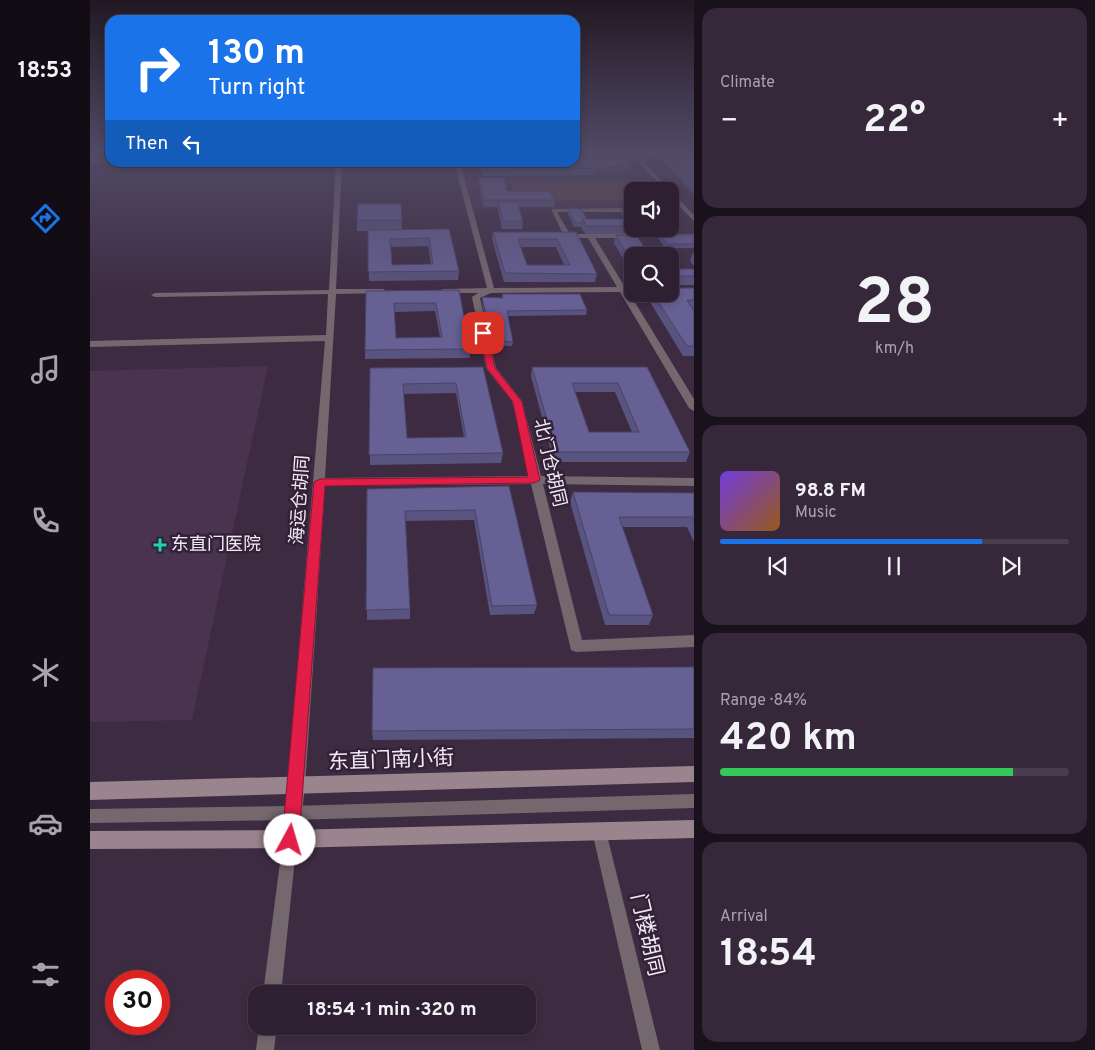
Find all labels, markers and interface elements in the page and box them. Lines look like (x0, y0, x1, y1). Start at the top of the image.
text: 130 m (208, 32, 305, 76)
icon: right (125, 35, 190, 100)
text: 18:53 (18, 58, 72, 85)
text: Climate (720, 73, 775, 93)
text: Turn right (208, 75, 305, 102)
text: 22° (863, 97, 926, 146)
text: − (720, 104, 738, 140)
text: + (1051, 104, 1069, 140)
icon: left (178, 130, 206, 158)
text: Then (125, 132, 168, 156)
map controls (624, 182, 679, 302)
button: sound (624, 182, 679, 237)
icon: directions (28, 201, 63, 236)
button: search (624, 247, 679, 302)
text: 28 (854, 265, 935, 347)
pin (462, 312, 504, 354)
icon: arrive (469, 319, 497, 347)
text: km/h (875, 339, 914, 359)
icon: music (28, 352, 63, 387)
street label: 北门仓胡同 (528, 417, 570, 509)
street label: 海运仓胡同 (286, 454, 316, 546)
text: 98.8 FM (795, 479, 866, 503)
icon: phone (28, 503, 63, 538)
text: Music (795, 503, 836, 523)
place label: 东直门医院 (171, 534, 261, 557)
marker: 东直门医院 (153, 538, 167, 552)
icon: previous (764, 552, 792, 580)
icon: pause (880, 552, 908, 580)
icon: next (997, 552, 1025, 580)
icon: climate (28, 655, 63, 690)
text: Range · 84% (720, 691, 807, 711)
text: 420 km (720, 715, 857, 764)
street label: 东直门南小街 (328, 745, 454, 777)
icon: car (28, 806, 63, 841)
position arrow (263, 813, 315, 865)
street label: 门楼胡同 (623, 891, 669, 979)
text: Arrival (720, 907, 768, 927)
text: 18:54 (720, 931, 817, 980)
icon: filters (28, 957, 63, 992)
speed limit sign: 30 (105, 970, 170, 1035)
text: 18:54 · 1 min · 320 m (307, 998, 477, 1022)

